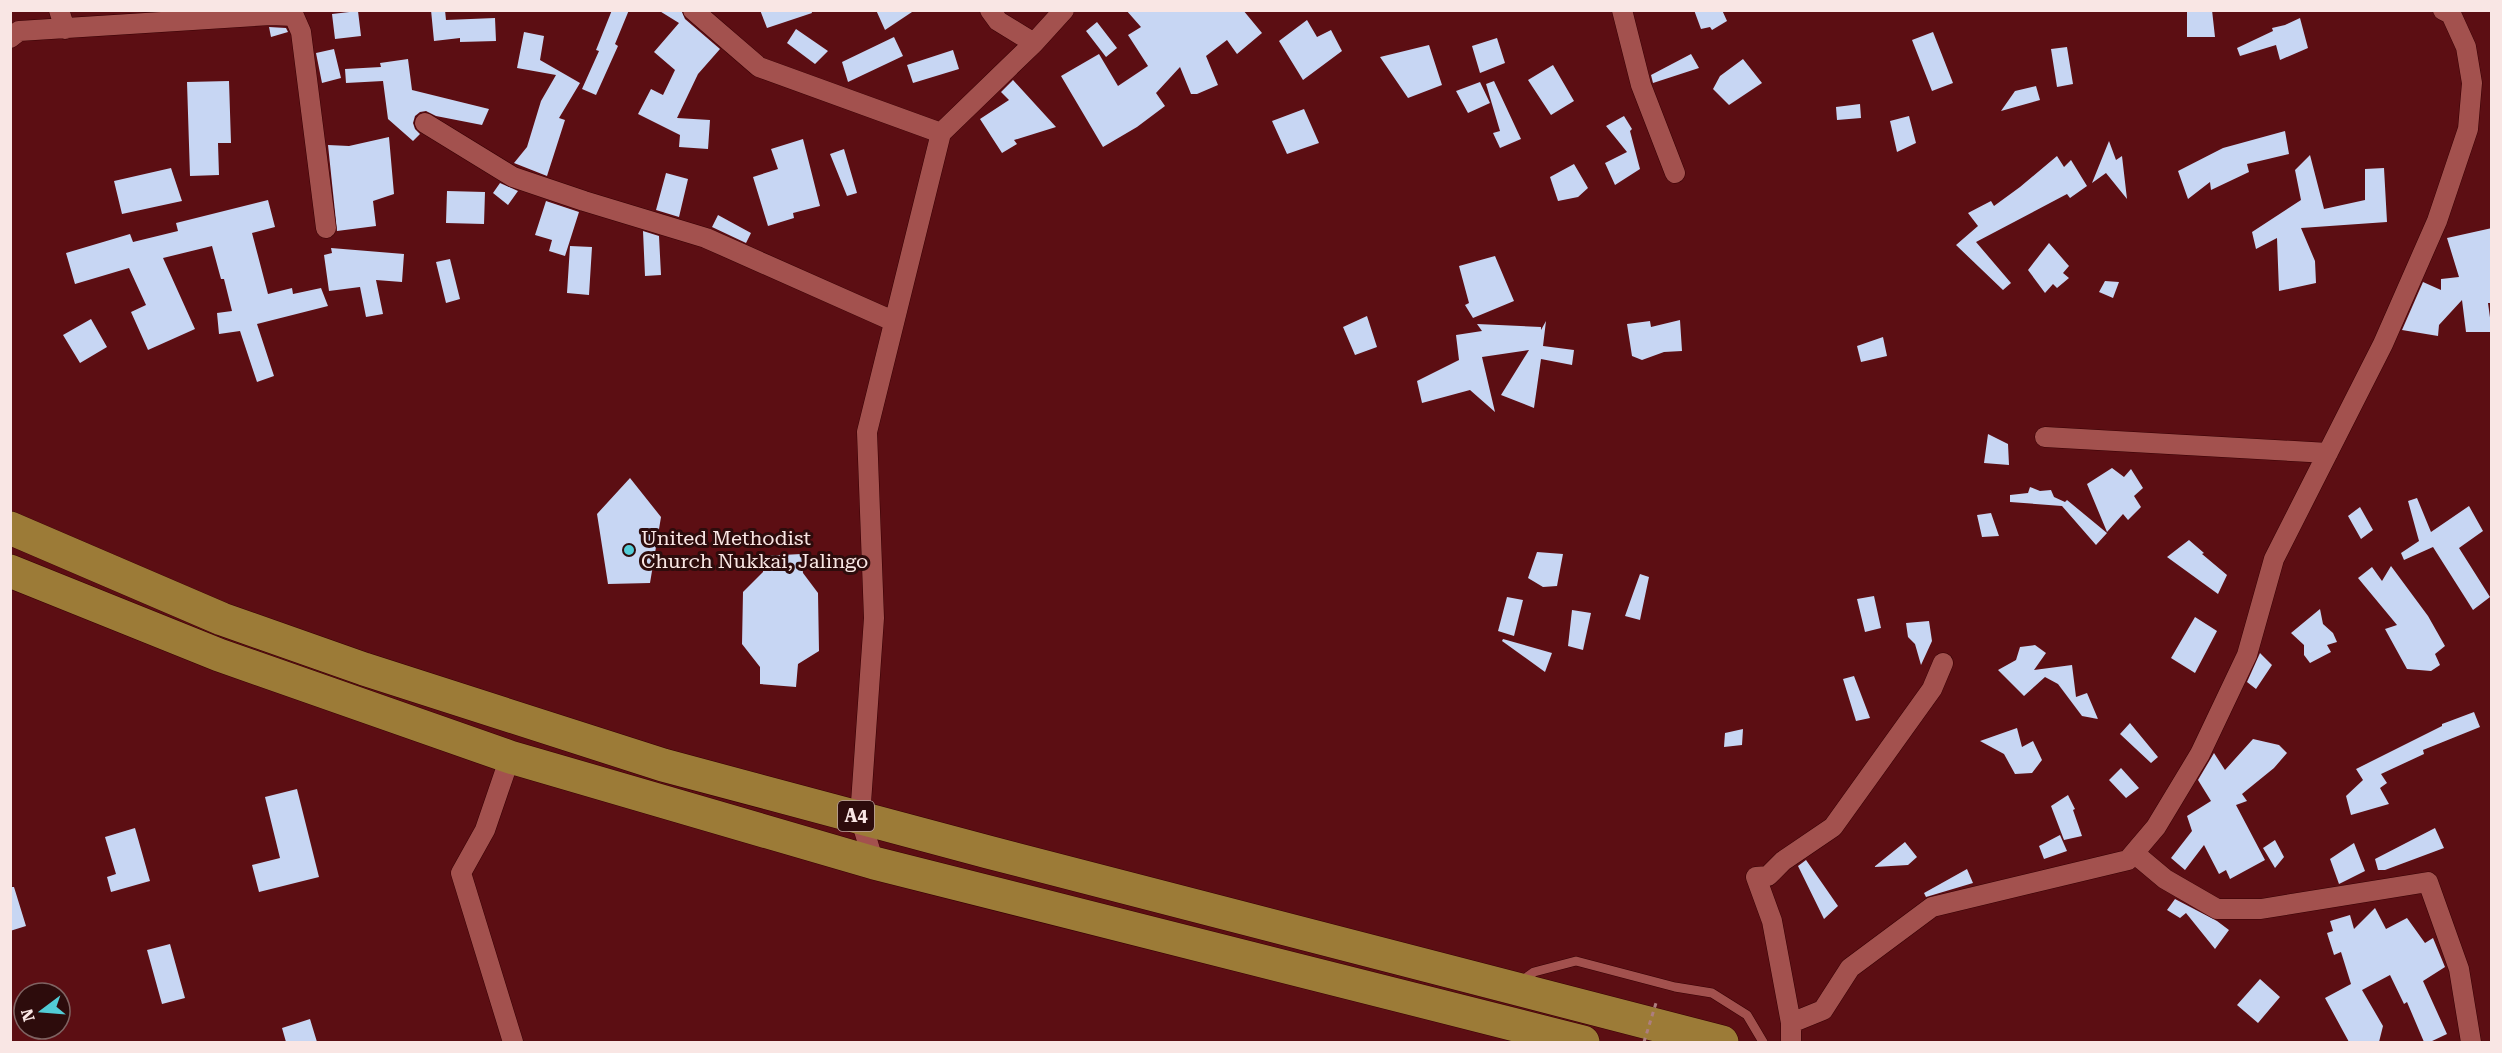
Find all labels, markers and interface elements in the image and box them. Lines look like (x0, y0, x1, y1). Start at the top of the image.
place label: United Methodist Church Nukkai, Jalingo (641, 526, 868, 573)
marker: United Methodist Church Nukkai, Jalingo (622, 543, 636, 557)
road number: A4 (838, 801, 874, 831)
north arrow (12, 981, 72, 1041)
text: N (17, 1006, 39, 1024)

